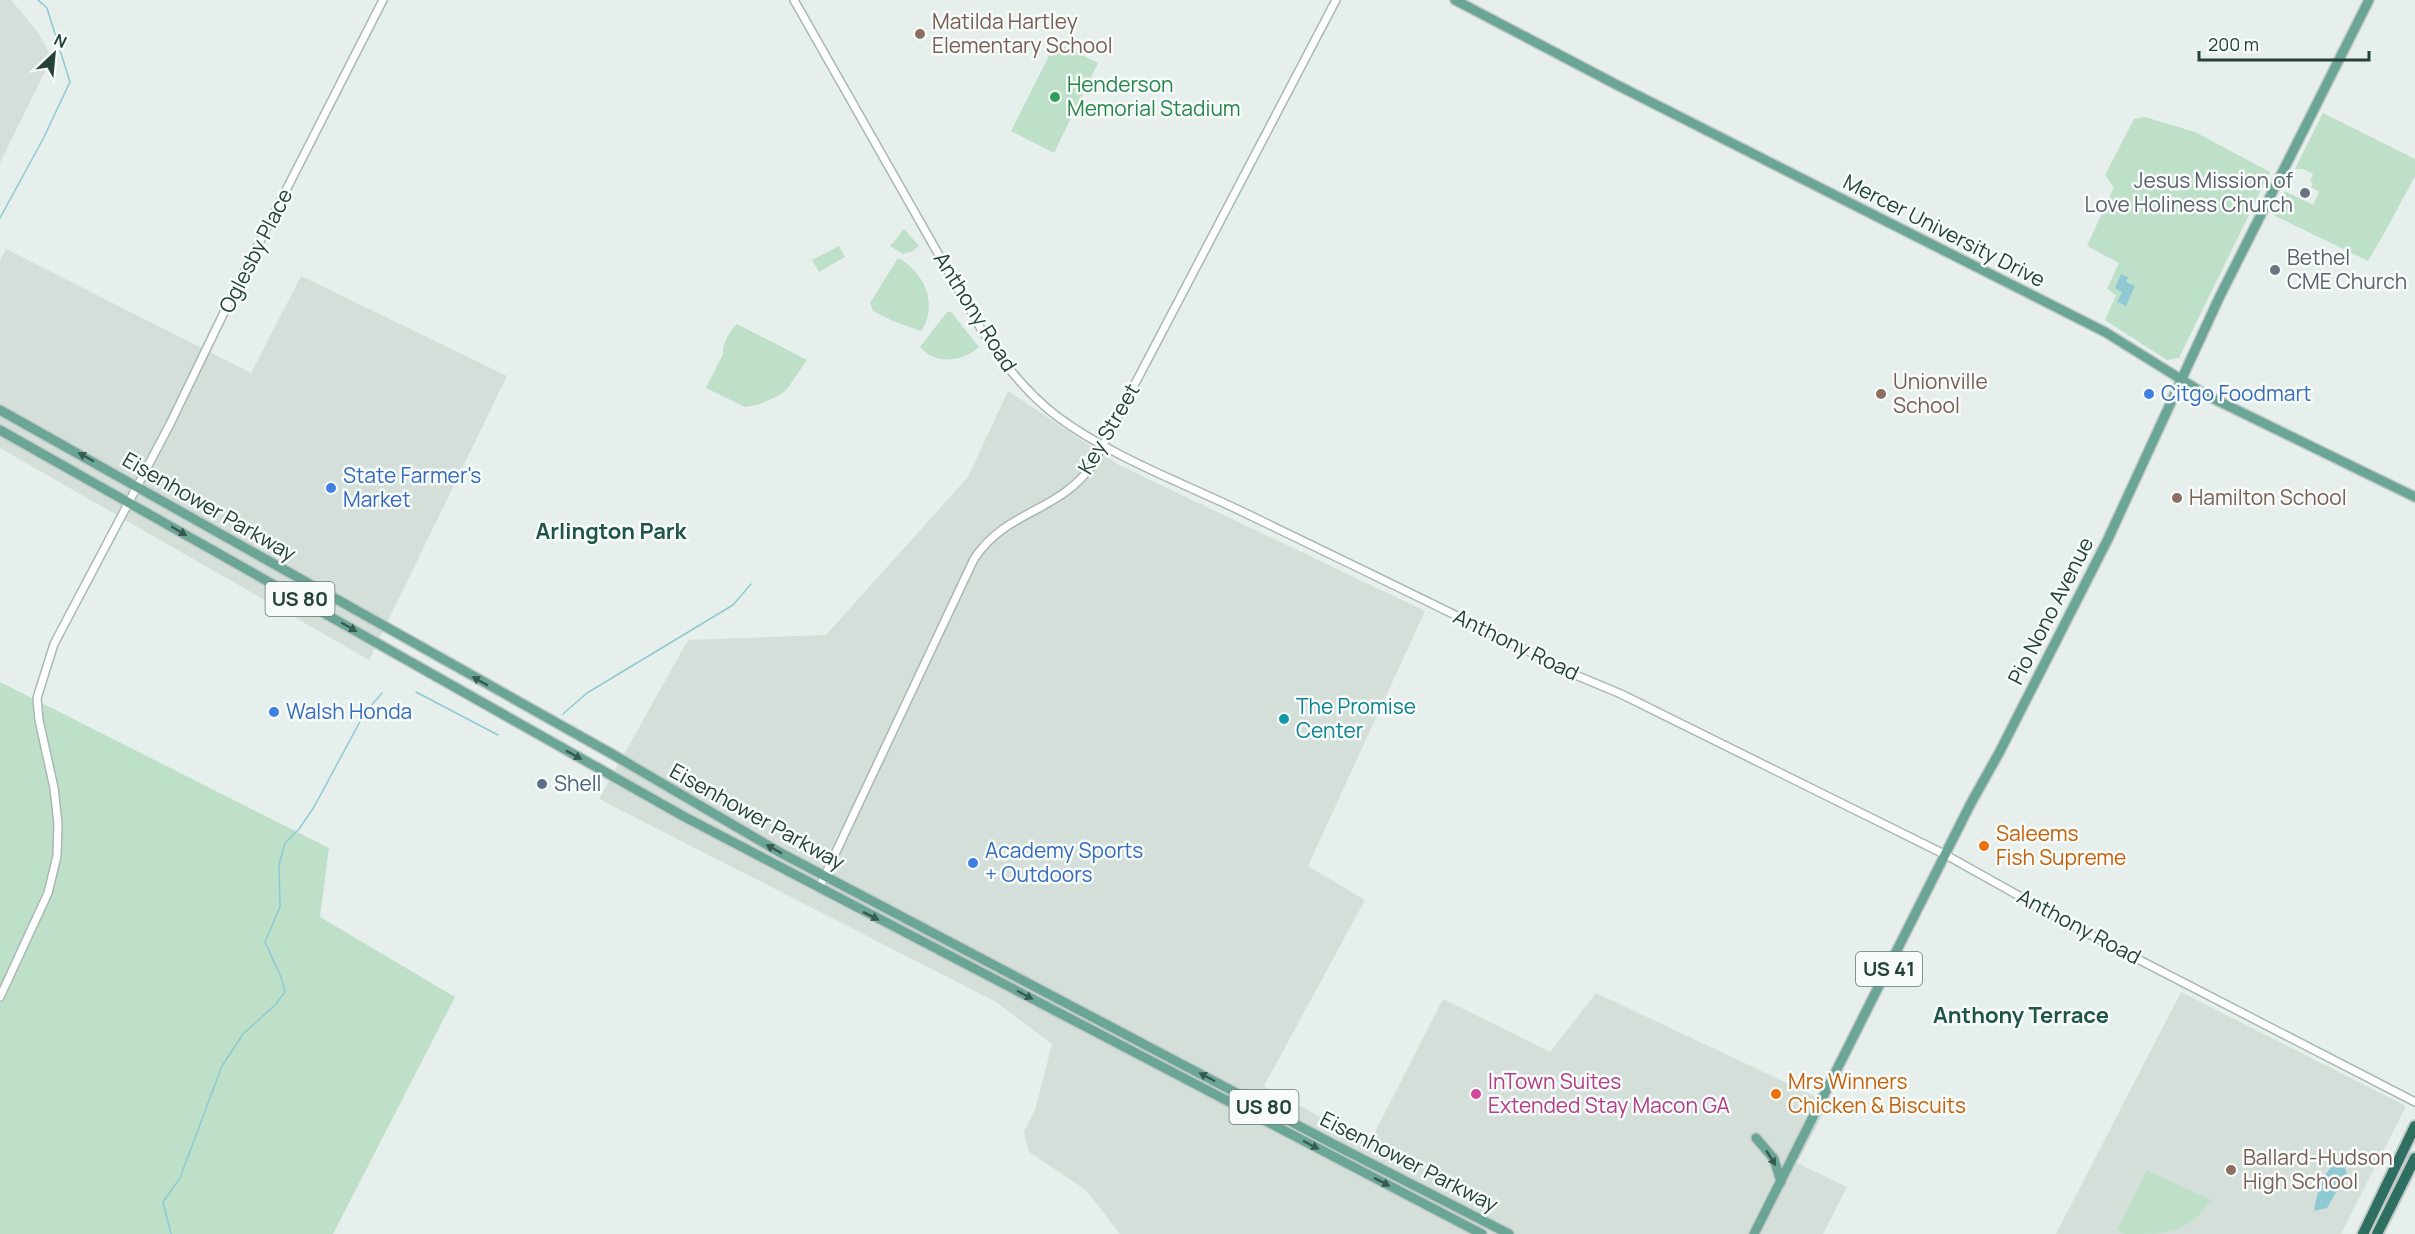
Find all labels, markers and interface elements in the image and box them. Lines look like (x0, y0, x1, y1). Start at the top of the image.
place label: Matilda Hartley Elementary School (932, 7, 1113, 59)
north arrow (24, 24, 84, 84)
scale bar (2199, 24, 2368, 62)
marker: Matilda Hartley Elementary School (913, 27, 927, 41)
text: N (51, 28, 71, 53)
text: 200 m (2208, 32, 2259, 56)
place label: Henderson Memorial Stadium (1067, 70, 1241, 122)
marker: Henderson Memorial Stadium (1048, 90, 1062, 104)
place label: Jesus Mission of Love Holiness Church (2085, 166, 2294, 218)
street label: Mercer University Drive (1839, 167, 2050, 293)
street label: Oglesby Place (212, 184, 298, 317)
marker: Jesus Mission of Love Holiness Church (2298, 186, 2312, 200)
place label: Bethel CME Church (2287, 243, 2407, 295)
street label: Anthony Road (928, 246, 1024, 377)
marker: Bethel CME Church (2268, 263, 2282, 277)
place label: Unionville School (1893, 367, 1988, 419)
street label: Key Street (1071, 378, 1145, 479)
place label: Citgo Foodmart (2161, 379, 2311, 407)
marker: Unionville School (1874, 387, 1888, 401)
marker: Citgo Foodmart (2142, 387, 2156, 401)
street label: Eisenhower Parkway (118, 445, 301, 567)
one-way arrow (77, 452, 94, 462)
place label: State Farmer's Market (343, 461, 481, 513)
marker: State Farmer's Market (324, 481, 338, 495)
place label: Hamilton School (2189, 483, 2347, 511)
marker: Hamilton School (2170, 491, 2184, 505)
district label: Arlington Park (536, 516, 688, 546)
one-way arrow (171, 526, 188, 536)
street label: Pio Nono Avenue (2001, 532, 2099, 689)
road number: US 80 (266, 582, 334, 616)
street label: Anthony Road (1449, 602, 1584, 687)
one-way arrow (340, 622, 357, 632)
one-way arrow (472, 675, 488, 686)
place label: The Promise Center (1296, 692, 1416, 744)
place label: Walsh Honda (286, 697, 412, 725)
marker: Walsh Honda (267, 705, 281, 719)
marker: The Promise Center (1277, 712, 1291, 726)
one-way arrow (566, 750, 583, 760)
street label: Eisenhower Parkway (665, 756, 850, 876)
place label: Shell (554, 769, 602, 797)
marker: Shell (535, 777, 549, 791)
place label: Saleems Fish Supreme (1996, 819, 2126, 871)
place label: Academy Sports + Outdoors (985, 836, 1143, 888)
marker: Saleems Fish Supreme (1977, 839, 1991, 853)
one-way arrow (765, 844, 782, 854)
marker: Academy Sports + Outdoors (966, 856, 980, 870)
street label: Anthony Road (2013, 882, 2146, 970)
one-way arrow (862, 910, 880, 920)
road number: US 41 (1856, 952, 1922, 986)
one-way arrow (1017, 990, 1034, 1000)
district label: Anthony Terrace (1933, 1000, 2109, 1030)
place label: InTown Suites Extended Stay Macon GA (1488, 1067, 1730, 1119)
place label: Mrs Winners Chicken & Biscuits (1788, 1067, 1966, 1119)
one-way arrow (1198, 1072, 1215, 1081)
marker: InTown Suites Extended Stay Macon GA (1469, 1087, 1483, 1101)
marker: Mrs Winners Chicken & Biscuits (1769, 1087, 1783, 1101)
road number: US 80 (1230, 1090, 1298, 1124)
street label: Eisenhower Parkway (1316, 1104, 1503, 1218)
one-way arrow (1303, 1140, 1320, 1150)
place label: Ballard-Hudson High School (2243, 1143, 2393, 1195)
one-way arrow (1766, 1150, 1777, 1166)
marker: Ballard-Hudson High School (2224, 1163, 2238, 1177)
one-way arrow (1373, 1178, 1390, 1187)

